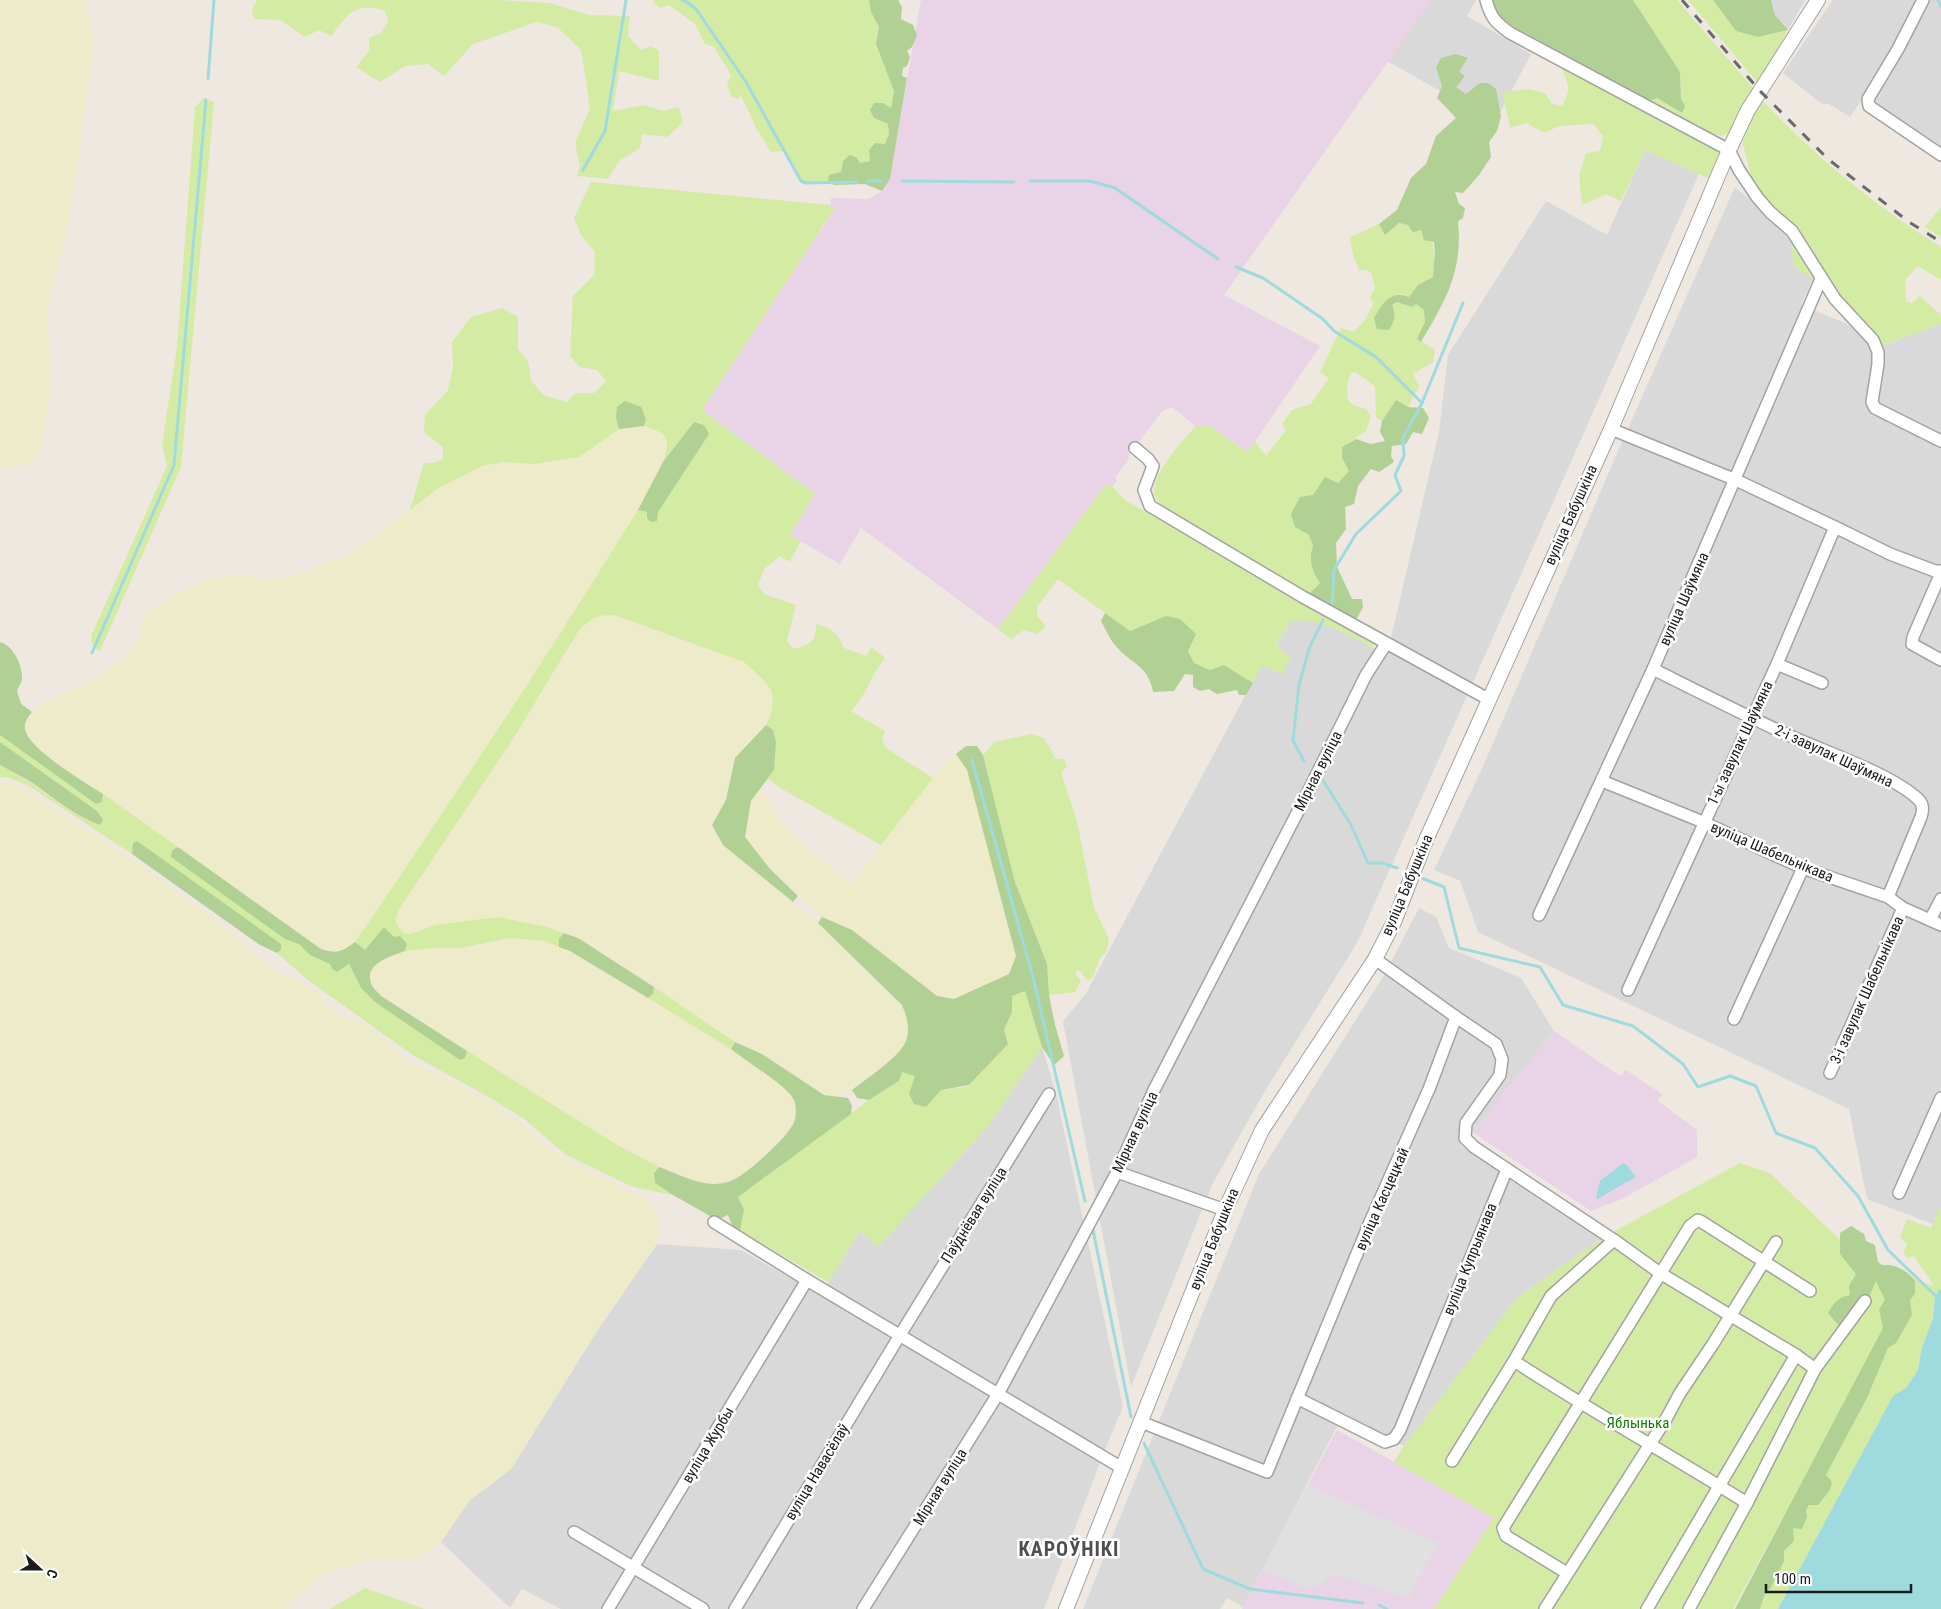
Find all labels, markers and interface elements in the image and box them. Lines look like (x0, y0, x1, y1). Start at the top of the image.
street label: вуліца Бабушкіна (1541, 462, 1601, 568)
street label: вуліца Шаўмяна (1655, 550, 1713, 648)
street label: 1-ы завулак Шаўмяна (1703, 678, 1777, 808)
street label: 2-і завулак Шаўмяна (1772, 721, 1896, 791)
street label: Мірная вуліца (1290, 728, 1346, 814)
street label: вуліца Шабельнікава (1708, 818, 1836, 886)
street label: вуліца Бабушкіна (1378, 832, 1436, 938)
street label: 3-і завулак Шабельнікава (1826, 913, 1908, 1067)
street label: Мірная вуліца (1108, 1089, 1162, 1175)
street label: вуліца Касцецкай (1351, 1145, 1413, 1253)
street label: Паўднёвая вуліца (937, 1164, 1011, 1266)
street label: вуліца Бабушкіна (1185, 1186, 1243, 1292)
street label: вуліца Купрыянава (1439, 1200, 1501, 1318)
street label: вуліца Журбы (678, 1404, 738, 1486)
park label: Яблынька (1607, 1414, 1669, 1432)
street label: вуліца Навасёлаў (781, 1421, 853, 1523)
street label: Мірная вуліца (909, 1445, 971, 1529)
district label: КАРОЎНІКІ (1018, 1537, 1120, 1561)
north arrow (15, 1544, 65, 1594)
scale bar (1766, 1562, 1911, 1594)
text: С (43, 1567, 61, 1580)
text: 100 m (1774, 1570, 1811, 1588)

